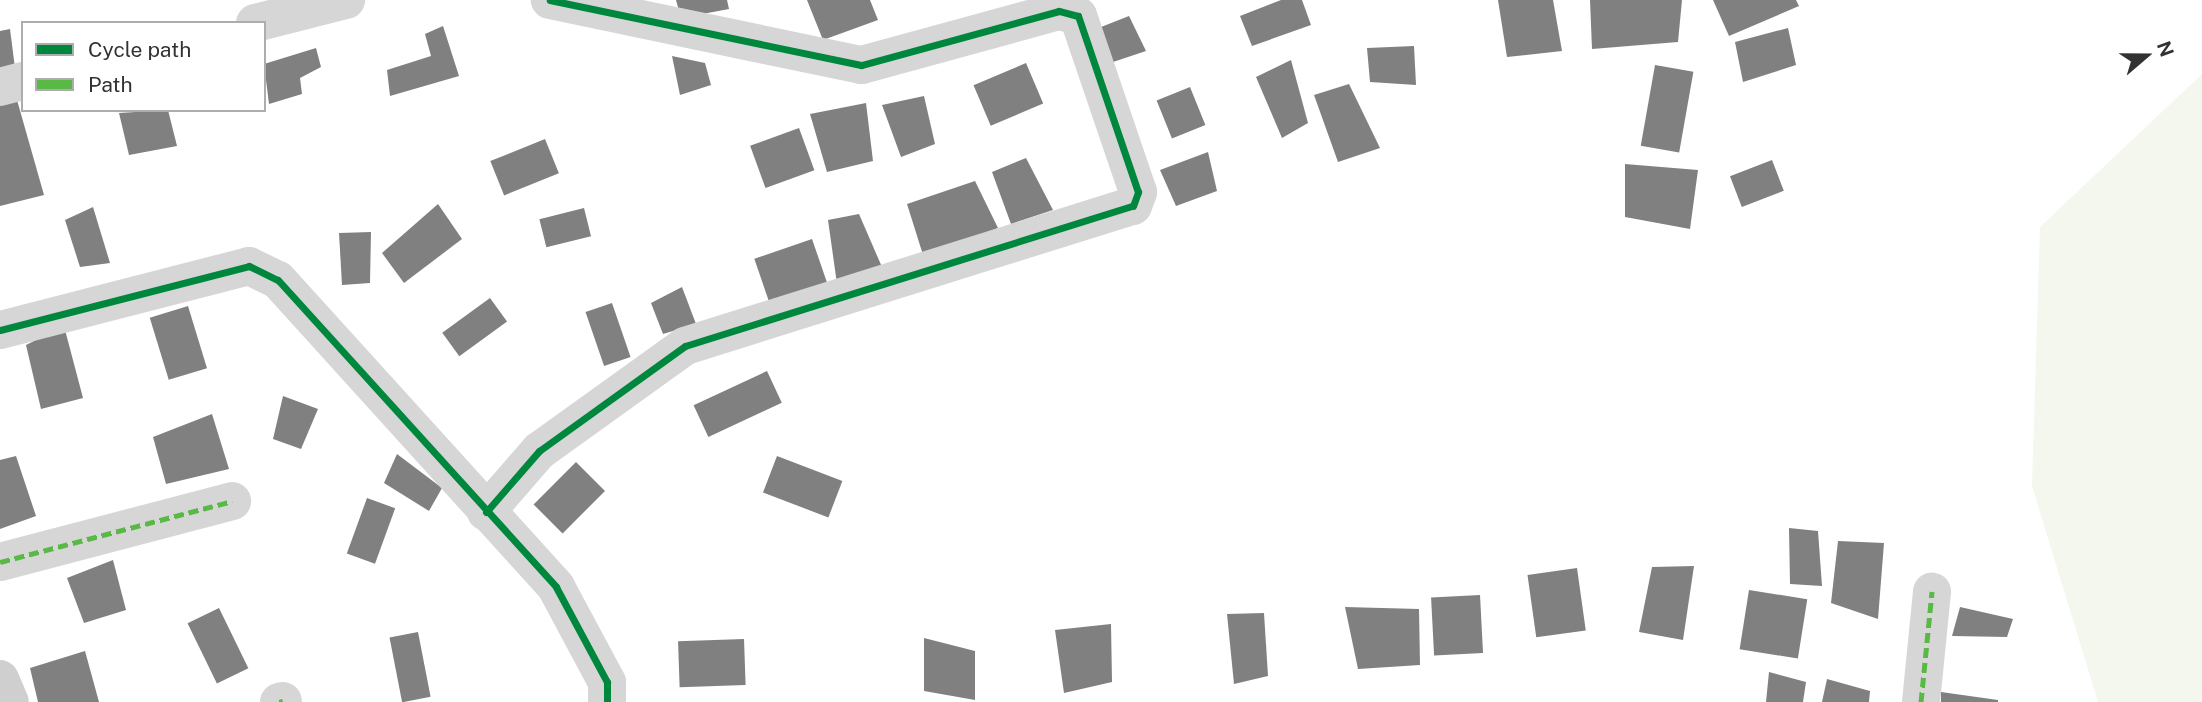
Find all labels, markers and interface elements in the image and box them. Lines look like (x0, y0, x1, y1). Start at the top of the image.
legend (21, 21, 266, 112)
north arrow (2111, 21, 2181, 91)
text: Cycle path (88, 37, 191, 62)
text: N (2153, 38, 2179, 60)
text: Path (88, 72, 133, 97)

